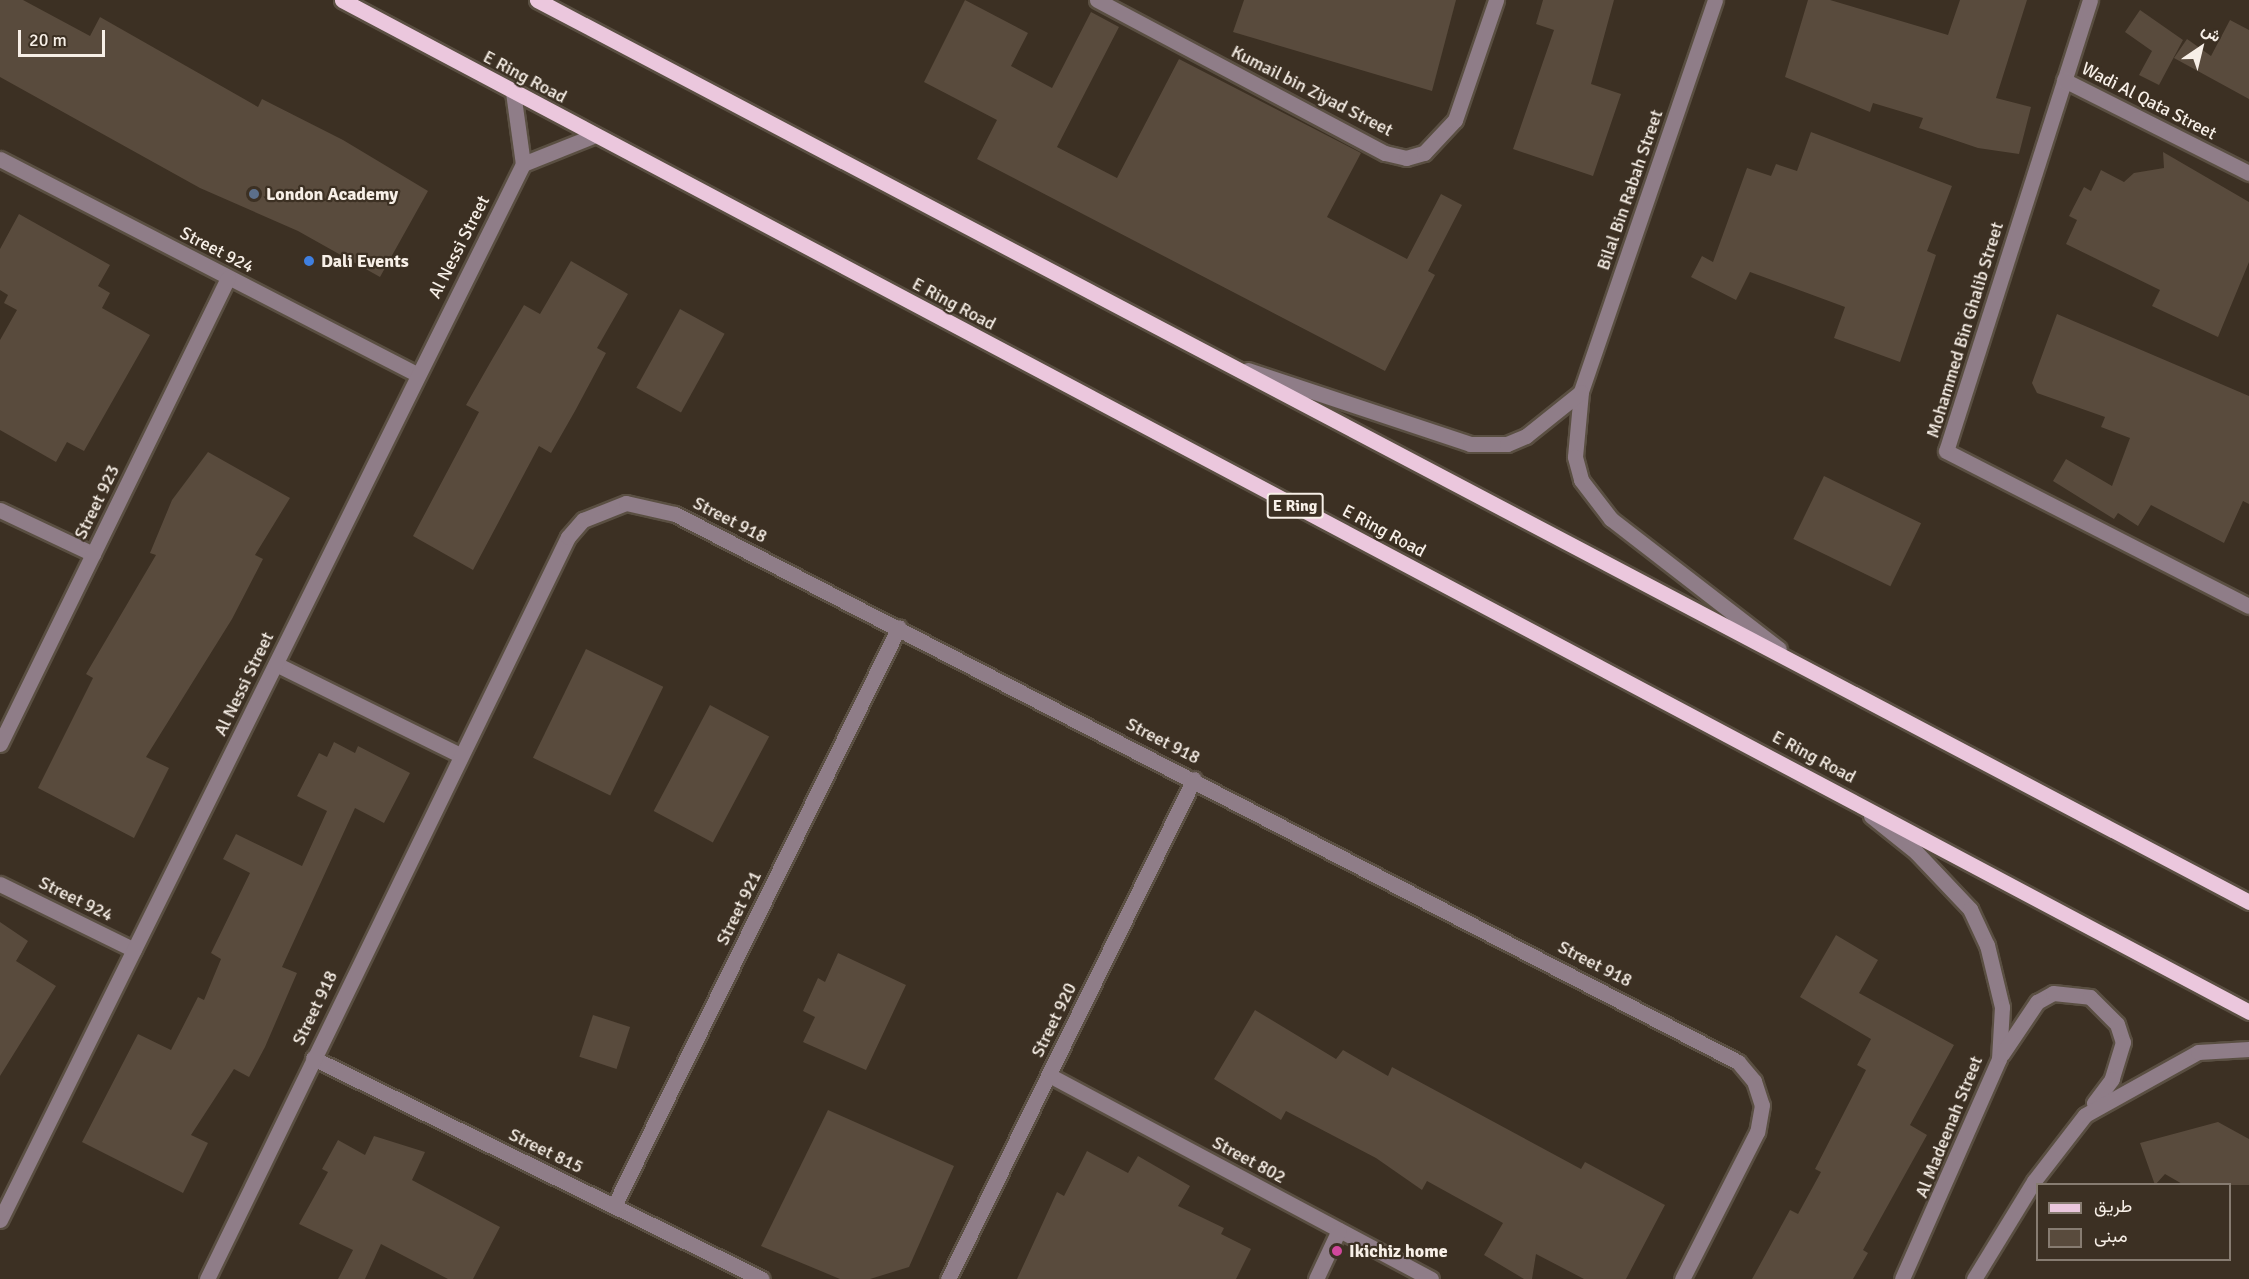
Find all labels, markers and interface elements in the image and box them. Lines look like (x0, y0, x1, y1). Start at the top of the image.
scale bar (21, 18, 108, 56)
north arrow (2171, 18, 2231, 78)
text: ش (2198, 20, 2225, 47)
text: 20 m (29, 29, 67, 51)
street label: Kumail bin Ziyad Street (1228, 41, 1396, 141)
street label: E Ring Road (479, 46, 571, 108)
street label: Wadi Al Qata Street (2078, 58, 2220, 144)
street label: Bilal Bin Rabah Street (1592, 107, 1668, 273)
place label: London Academy (266, 183, 398, 205)
marker: London Academy (247, 187, 261, 201)
street label: Al Nessi Street (424, 192, 494, 302)
street label: Mohammed Bin Ghalib Street (1922, 219, 2008, 441)
street label: Street 924 (176, 222, 258, 278)
place label: Dali Events (321, 250, 409, 272)
marker: Dali Events (302, 254, 316, 268)
street label: E Ring Road (908, 273, 1000, 335)
street label: Street 923 (70, 461, 124, 543)
street label: Street 918 (689, 492, 771, 548)
road number: E Ring (1266, 493, 1324, 519)
street label: E Ring Road (1338, 500, 1430, 562)
street label: Al Nessi Street (210, 629, 278, 739)
street label: Street 918 (1122, 713, 1204, 769)
street label: E Ring Road (1768, 726, 1860, 788)
street label: Street 921 (712, 867, 766, 949)
street label: Street 924 (35, 872, 117, 926)
street label: Street 918 (1554, 936, 1636, 992)
street label: Street 918 (288, 967, 342, 1049)
street label: Street 920 (1027, 979, 1081, 1061)
street label: Al Madeenah Street (1911, 1053, 1987, 1201)
street label: Street 815 (505, 1124, 587, 1178)
street label: Street 802 (1209, 1132, 1289, 1188)
legend (2036, 1183, 2231, 1261)
text: طريق (2094, 1195, 2132, 1217)
text: مبنى (2094, 1225, 2128, 1247)
place label: Ikichiz home (1349, 1240, 1448, 1262)
marker: Ikichiz home (1330, 1244, 1344, 1258)

